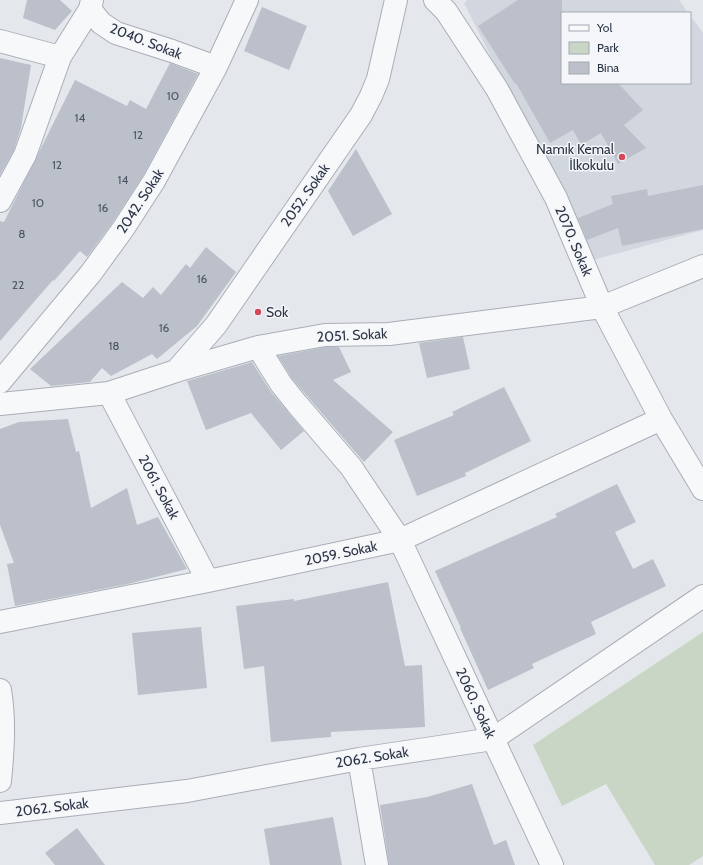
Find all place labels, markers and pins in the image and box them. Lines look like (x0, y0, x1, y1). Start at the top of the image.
place label: Namık Kemal İlkokulu (536, 140, 615, 174)
marker: Namık Kemal İlkokulu (617, 152, 627, 162)
place label: Sok (266, 303, 289, 321)
marker: Sok (253, 307, 263, 317)

